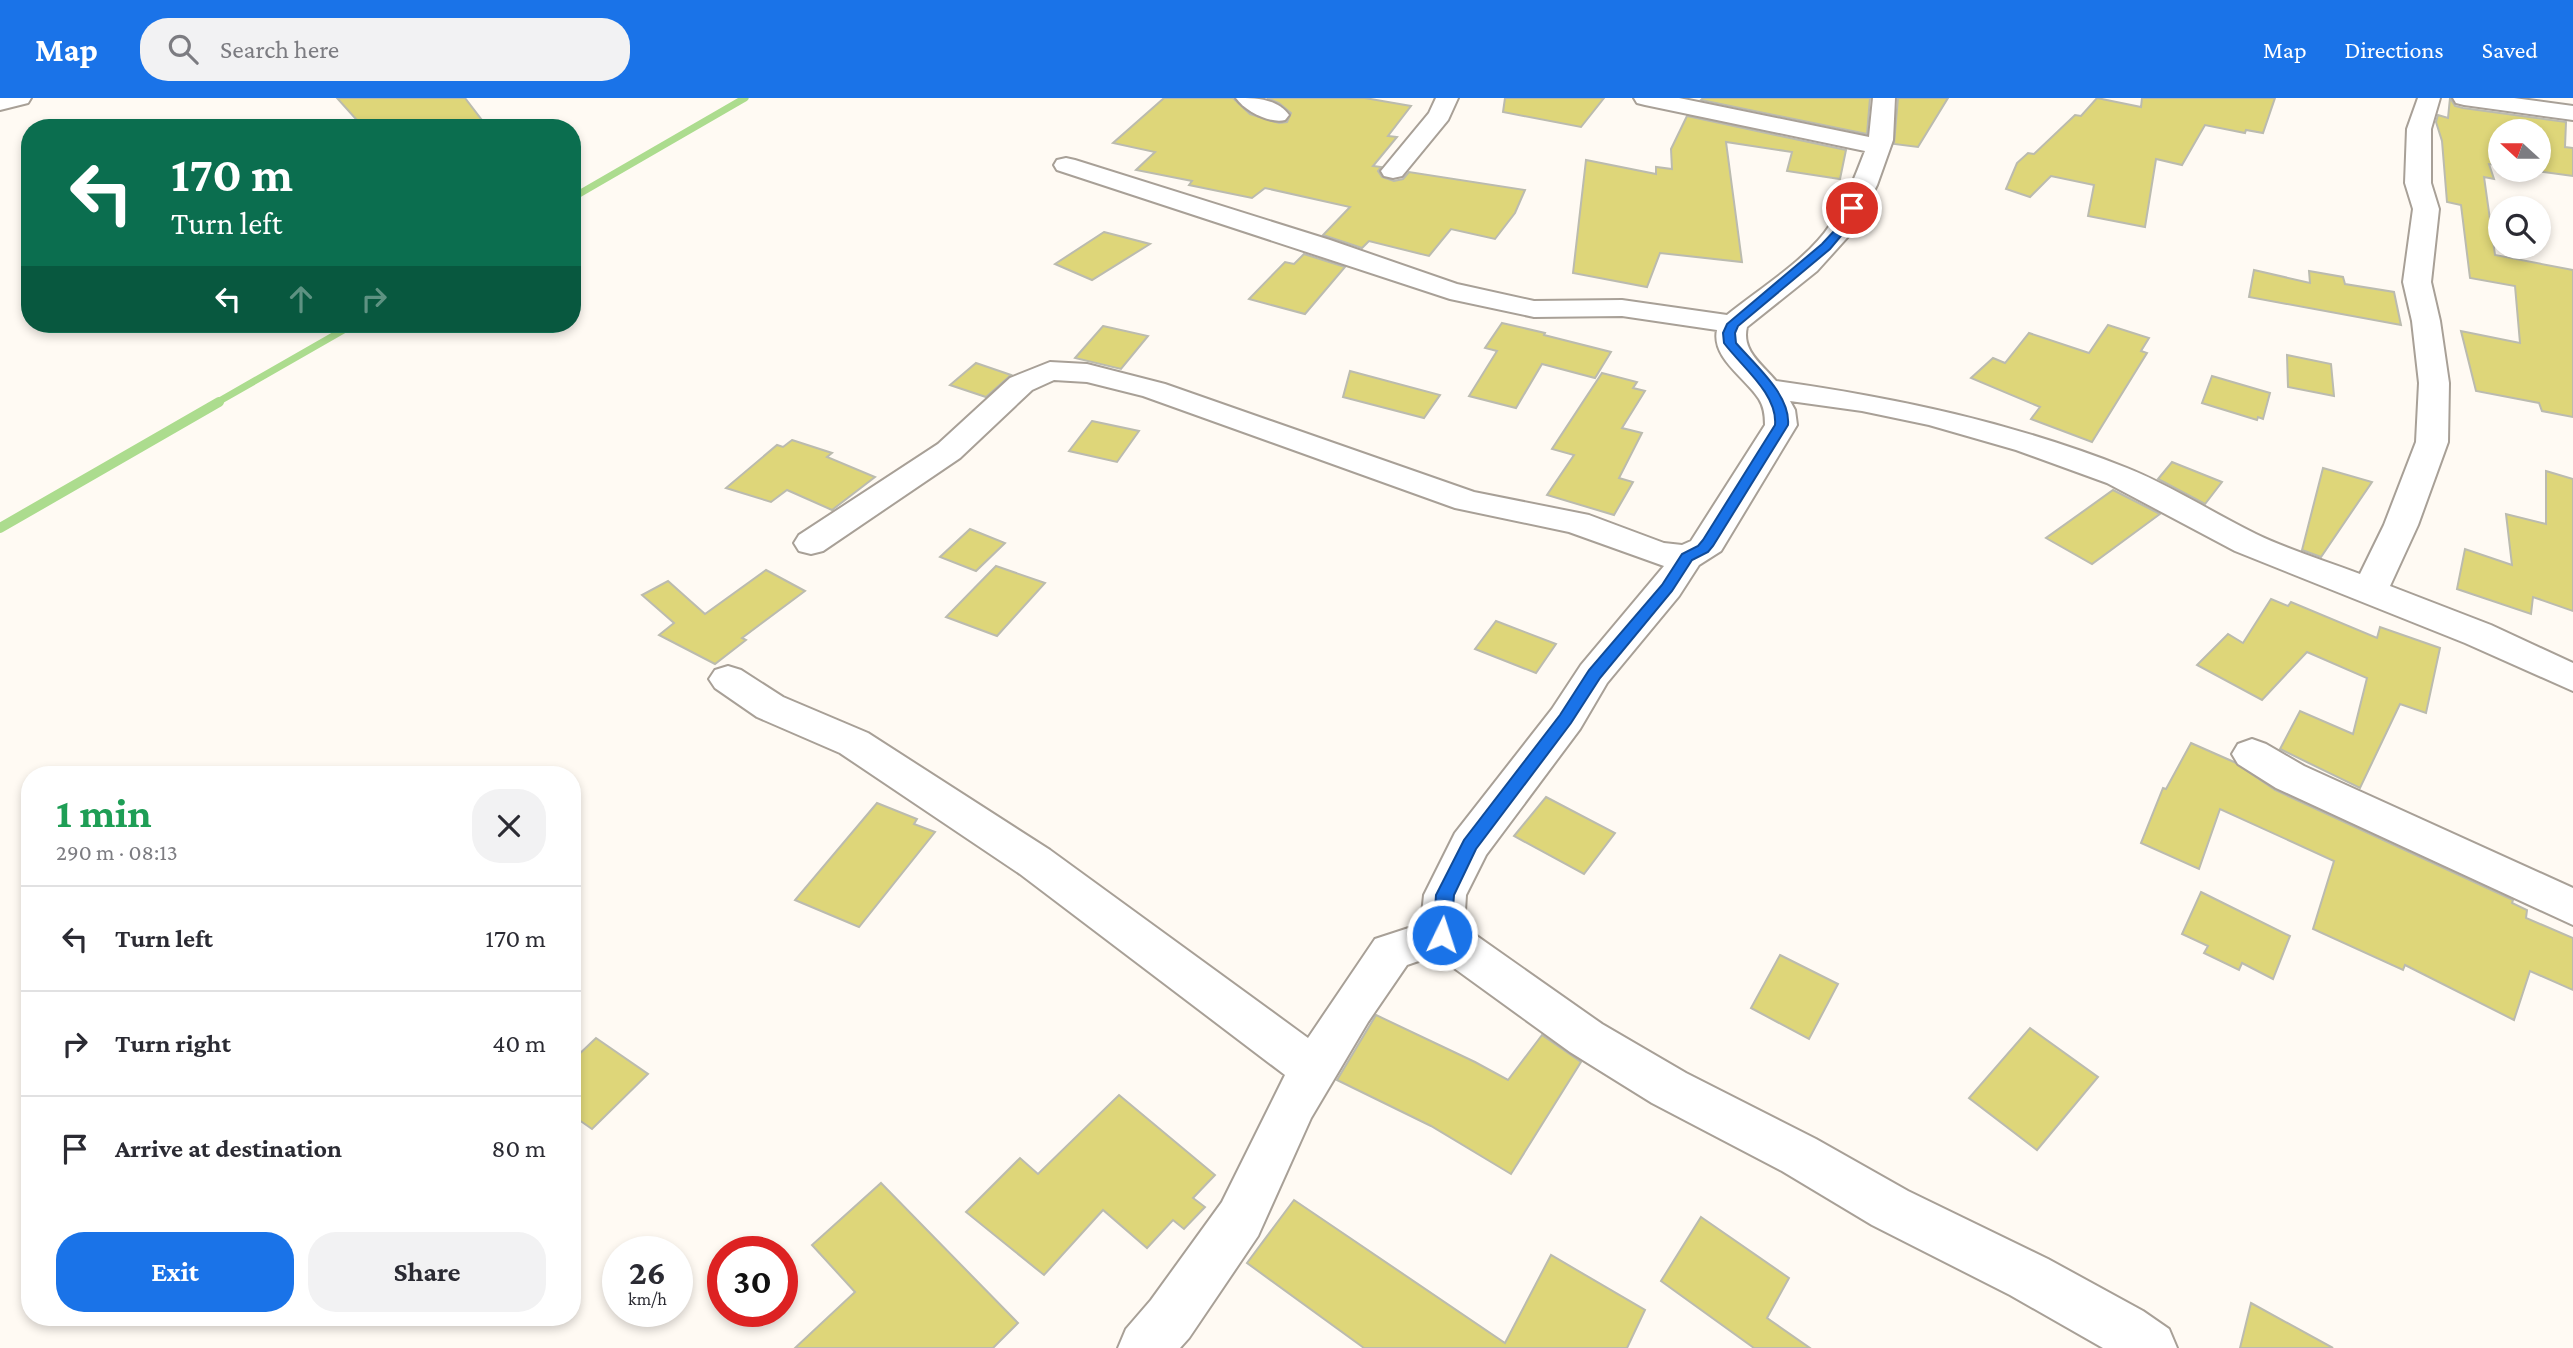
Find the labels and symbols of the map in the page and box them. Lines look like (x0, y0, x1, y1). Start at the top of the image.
north arrow (2488, 119, 2552, 182)
pin (1822, 178, 1882, 238)
position arrow (1405, 898, 1479, 972)
speed limit sign: 30 (707, 1236, 798, 1327)

